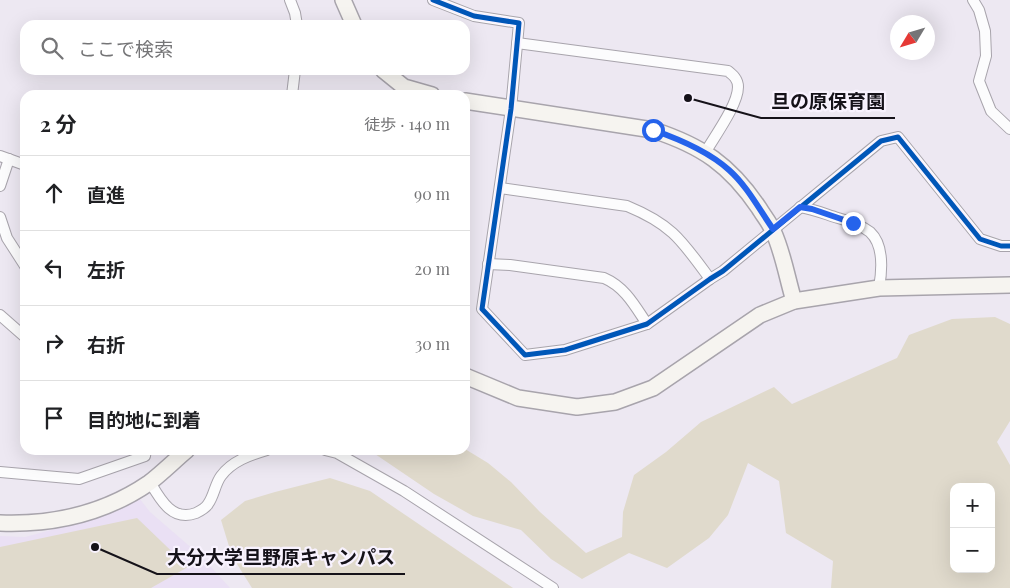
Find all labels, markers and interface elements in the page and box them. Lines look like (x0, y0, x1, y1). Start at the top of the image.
north arrow (890, 15, 935, 60)
search box (20, 20, 470, 75)
icon: search (38, 34, 66, 62)
text: ここで検索 (78, 35, 173, 61)
callout: 旦の原保育園 (761, 84, 895, 118)
text: 旦の原保育園 (771, 87, 885, 113)
text: 2 分 (40, 109, 77, 137)
text: 徒歩 · 140 m (364, 113, 450, 134)
route start (642, 119, 665, 142)
icon: ahead (40, 179, 68, 207)
text: 直進 (87, 181, 125, 207)
text: 90 m (414, 183, 450, 204)
route end (842, 212, 865, 235)
icon: left (40, 254, 68, 282)
text: 左折 (87, 256, 125, 282)
text: 20 m (415, 258, 450, 279)
icon: right (40, 329, 68, 357)
text: 右折 (87, 331, 125, 357)
text: 30 m (415, 333, 450, 354)
icon: arrive (40, 404, 68, 432)
text: 目的地に到着 (87, 406, 201, 432)
map controls (950, 483, 995, 573)
button: + (950, 483, 995, 528)
button: − (950, 528, 995, 573)
callout: 大分大学旦野原キャンパス (157, 540, 405, 574)
text: 大分大学旦野原キャンパス (167, 543, 395, 569)

